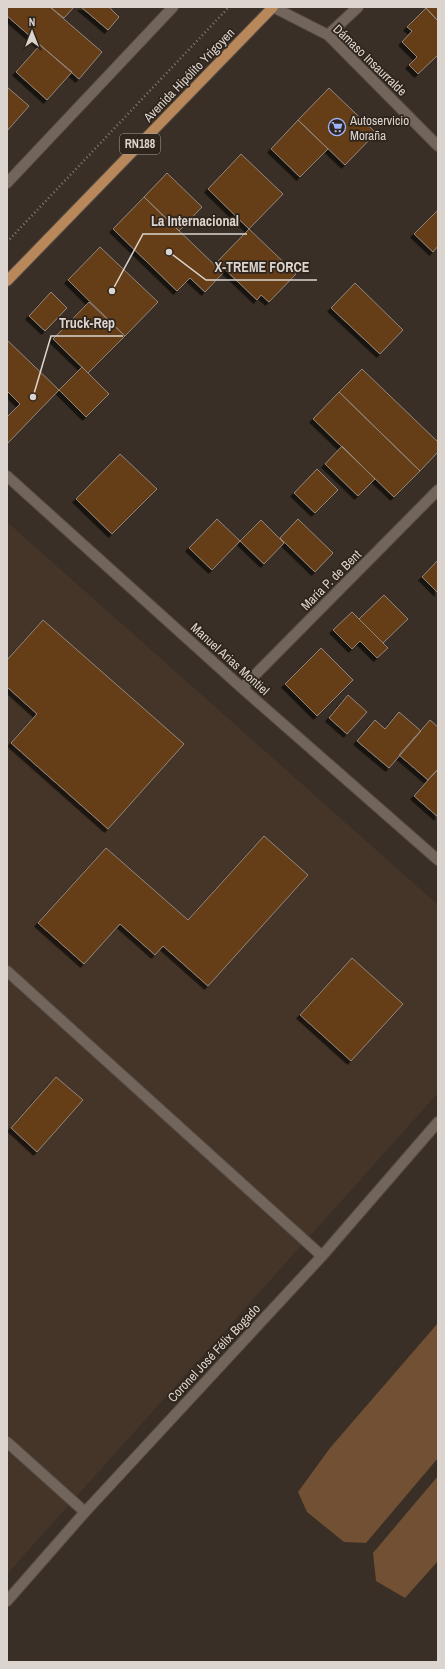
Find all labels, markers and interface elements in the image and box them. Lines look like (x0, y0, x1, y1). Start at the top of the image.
north arrow (12, 12, 52, 52)
text: N (29, 15, 35, 29)
street label: Dámaso Insaurralde (330, 21, 410, 99)
street label: Avenida Hipólito Yrigoyen (139, 24, 238, 126)
place label: Autoservicio Moraña (349, 112, 409, 144)
supermarket icon: Autoservicio Moraña (327, 117, 347, 137)
road number: RN188 (120, 134, 160, 154)
callout: La Internacional (143, 208, 247, 234)
text: La Internacional (151, 212, 239, 230)
callout: X-TREME FORCE (206, 254, 317, 280)
text: X-TREME FORCE (214, 258, 310, 276)
callout: Truck-Rep (51, 310, 123, 336)
text: Truck-Rep (59, 314, 115, 332)
street label: María P. de Bent (297, 546, 365, 614)
street label: Manuel Arias Montiel (187, 619, 273, 699)
street label: Coronel José Félix Bogado (164, 1300, 264, 1406)

